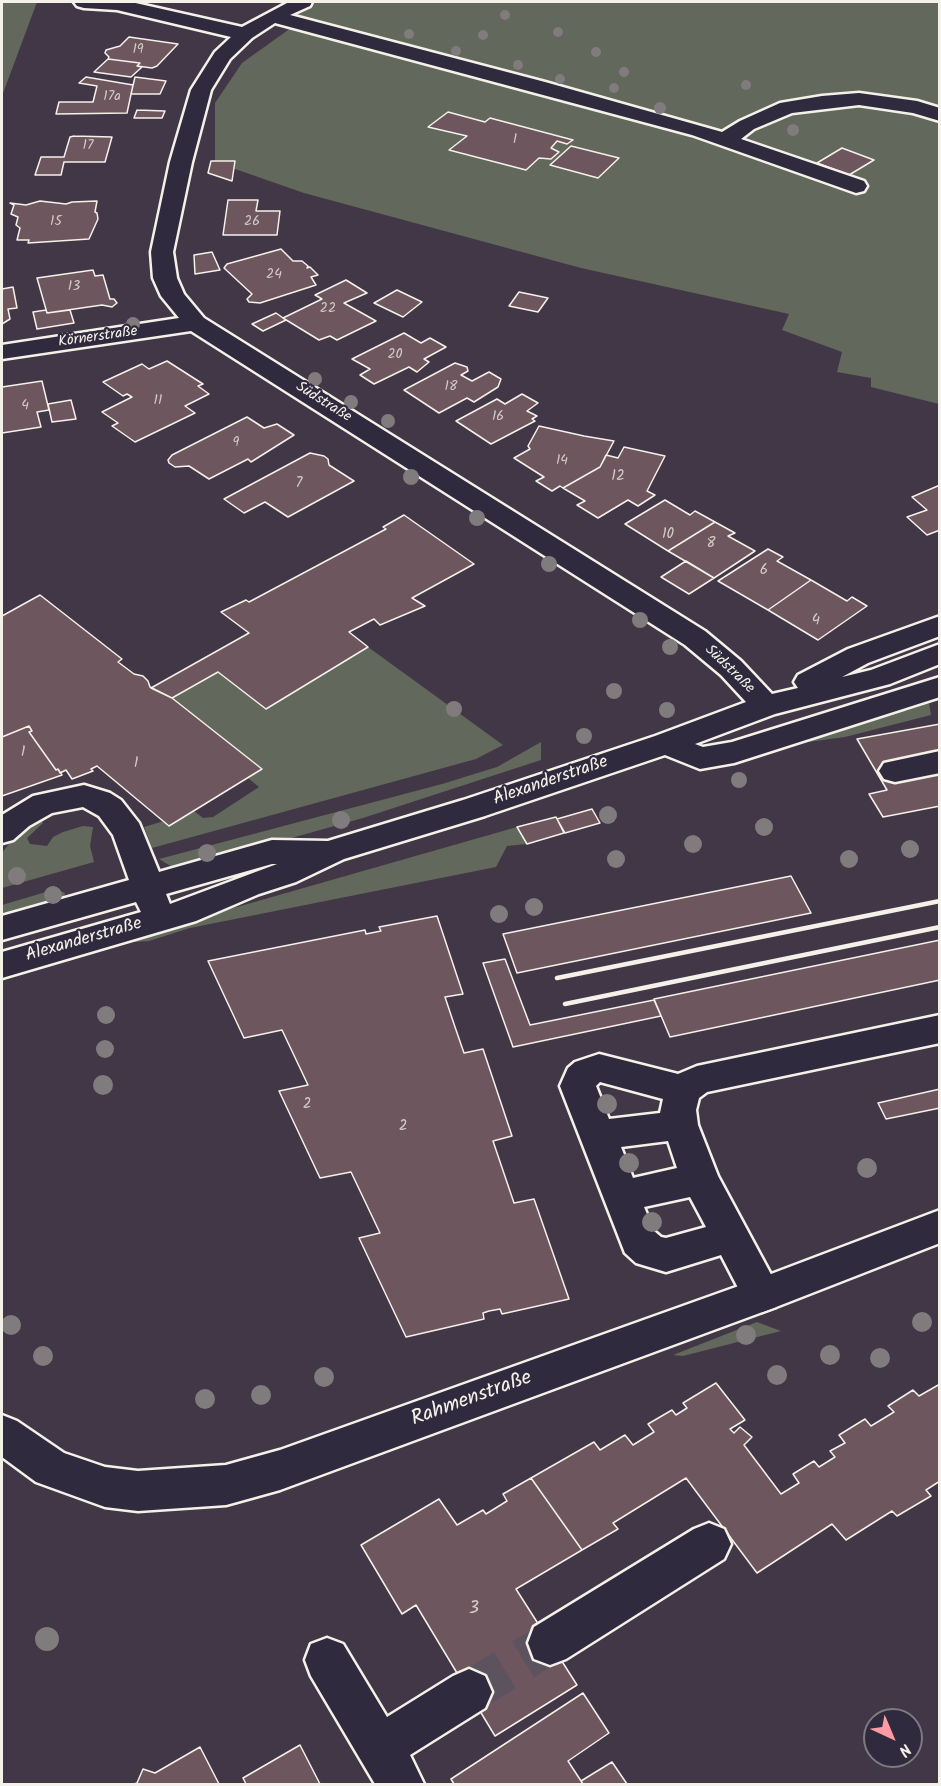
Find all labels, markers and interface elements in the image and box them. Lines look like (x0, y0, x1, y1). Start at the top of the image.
house number: 19 (132, 43, 144, 59)
house number: 17a (103, 90, 121, 106)
house number: 1 (513, 133, 517, 149)
house number: 17 (83, 139, 93, 155)
house number: 15 (50, 215, 62, 231)
house number: 26 (244, 215, 260, 231)
house number: 24 (266, 268, 282, 284)
house number: 13 (68, 280, 80, 296)
house number: 22 (320, 302, 336, 318)
street label: Körnerstraße (57, 324, 139, 352)
house number: 20 (387, 348, 403, 364)
street label: Südstraße (292, 379, 354, 427)
house number: 18 (445, 380, 457, 396)
house number: 11 (154, 394, 162, 410)
house number: 4 (21, 399, 29, 415)
house number: 16 (492, 410, 504, 426)
house number: 9 (233, 436, 239, 452)
house number: 14 (556, 454, 568, 470)
house number: 12 (611, 468, 625, 486)
house number: 7 (296, 475, 302, 493)
house number: 10 (662, 526, 674, 544)
house number: 8 (706, 535, 716, 553)
house number: 6 (760, 562, 768, 580)
house number: 4 (812, 612, 820, 630)
street label: Südstraße (700, 642, 758, 698)
house number: 1 (21, 744, 25, 762)
street label: Alexanderstraße (491, 752, 611, 812)
house number: 1 (134, 755, 138, 773)
street label: Alexanderstraße (23, 914, 145, 968)
house number: 2 (303, 1096, 311, 1114)
house number: 2 (399, 1118, 407, 1136)
street label: Rahmenstraße (408, 1367, 536, 1433)
house number: 3 (469, 1599, 479, 1621)
north arrow (863, 1708, 923, 1768)
text: N (892, 1737, 917, 1762)

